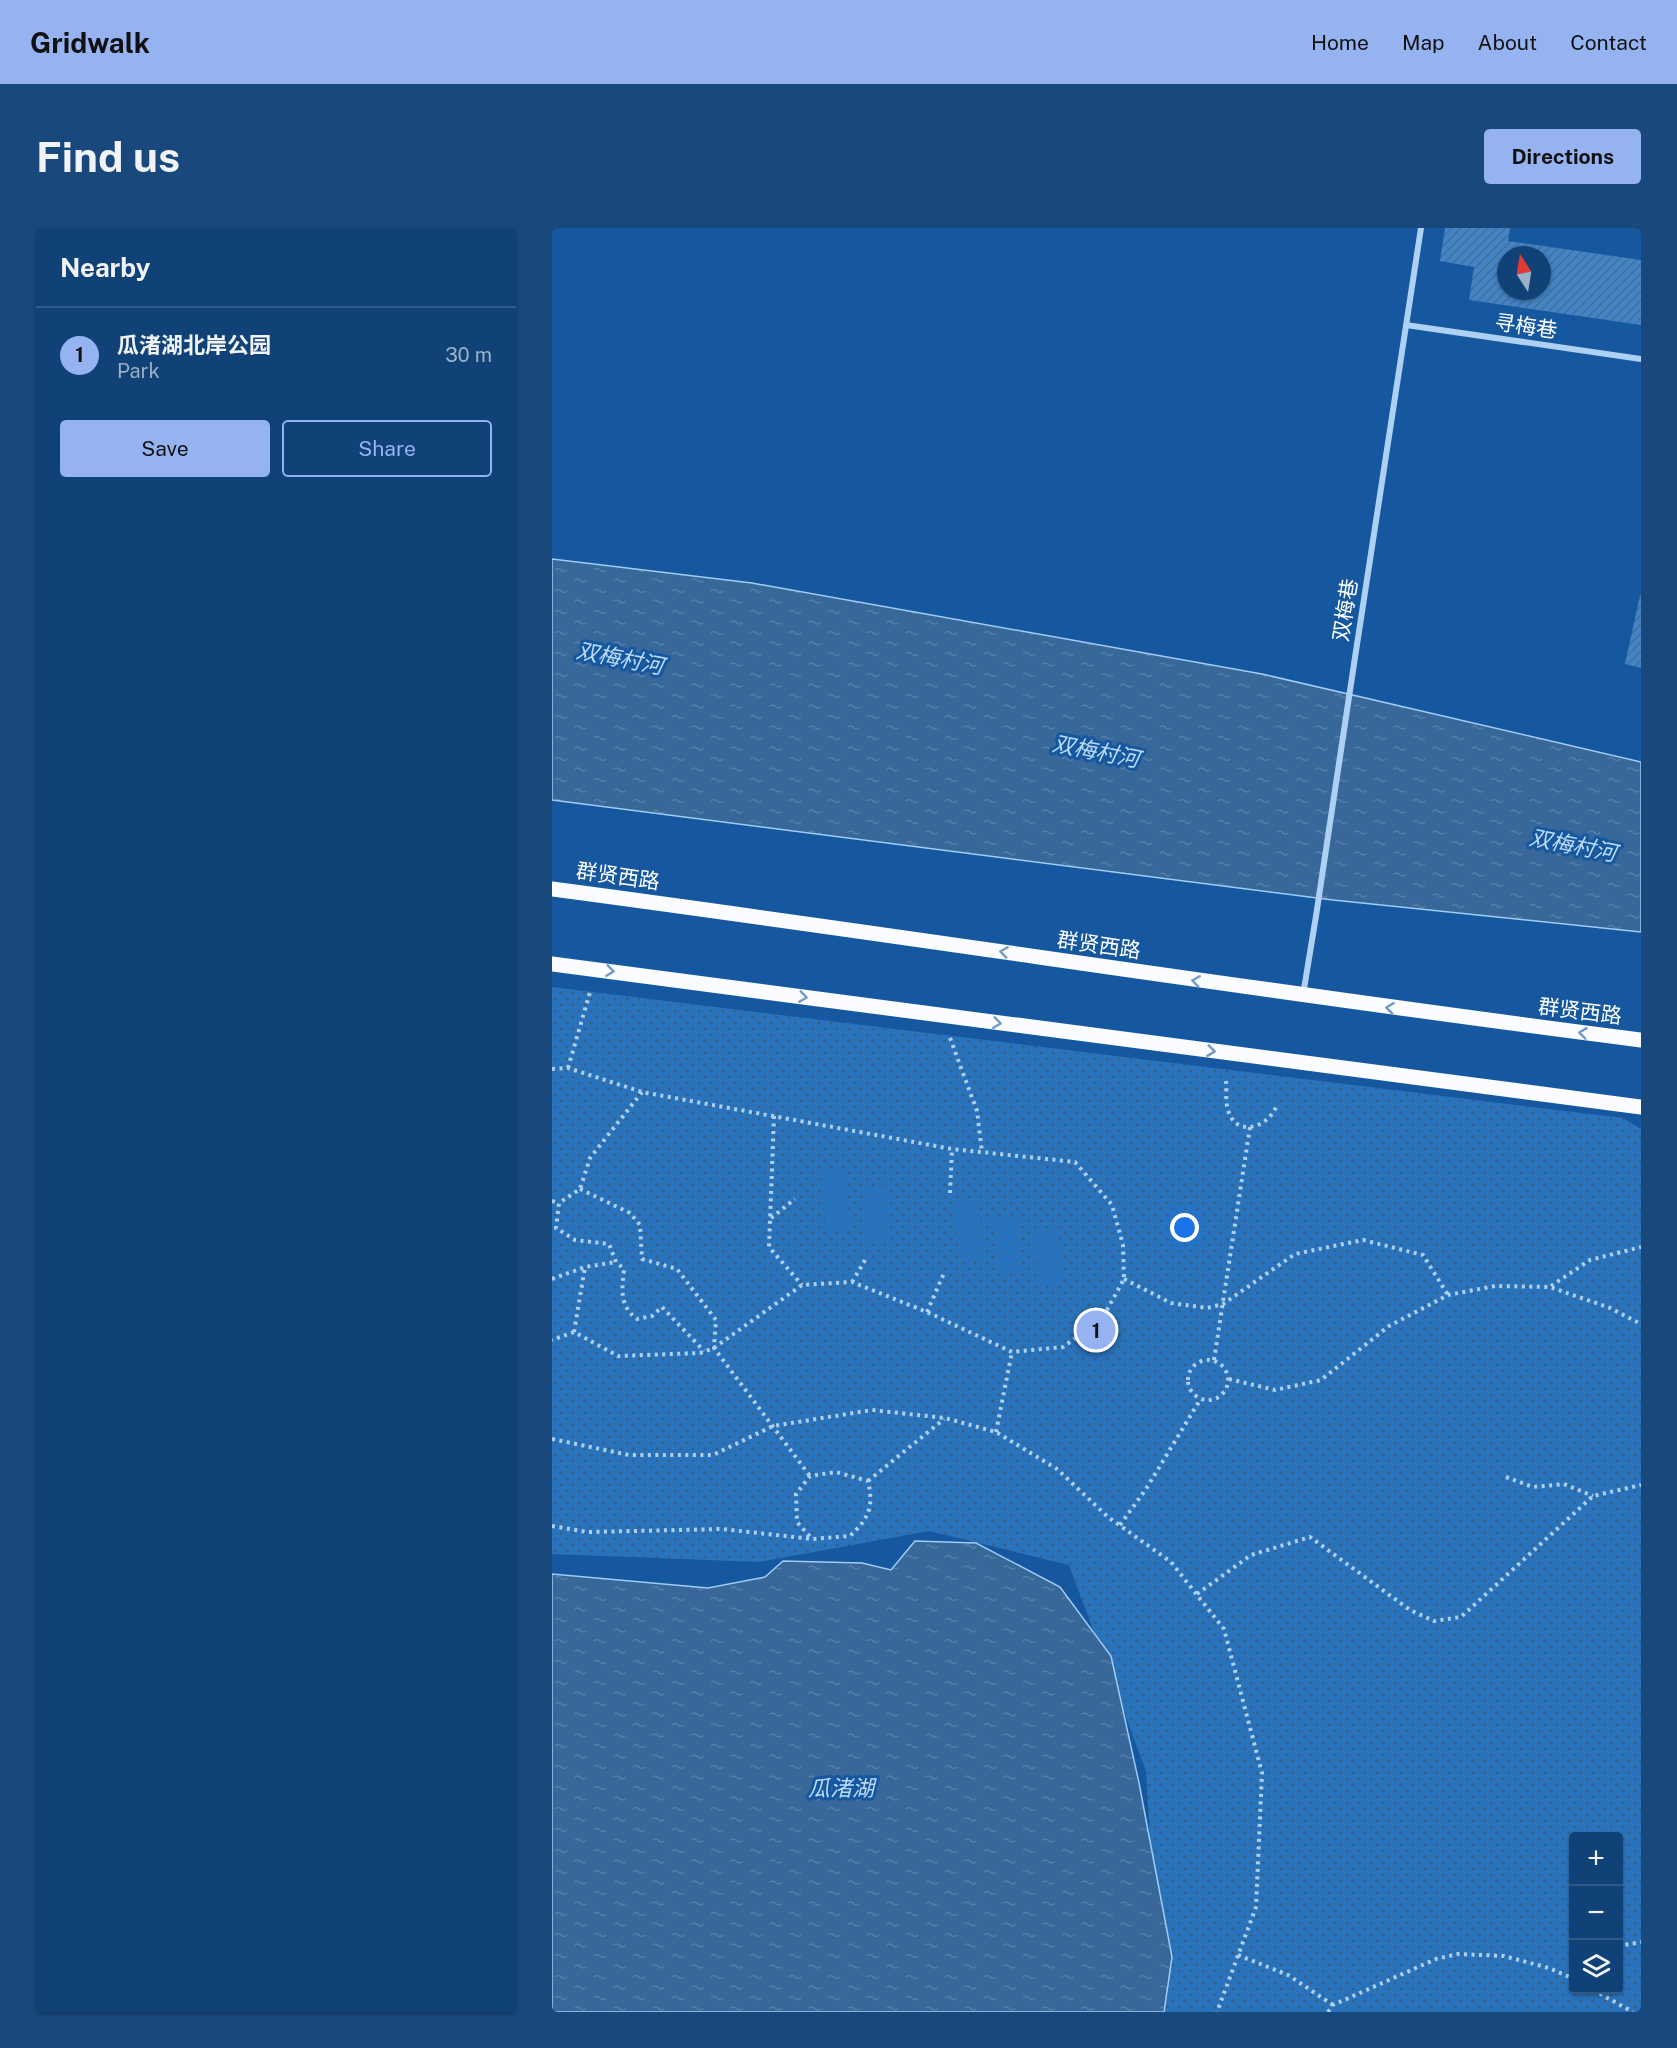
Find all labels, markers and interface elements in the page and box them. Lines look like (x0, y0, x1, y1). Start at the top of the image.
text: Gridwalk (30, 26, 150, 59)
text: Home (1311, 30, 1369, 55)
text: Map (1402, 30, 1445, 55)
text: About (1478, 30, 1537, 55)
text: Contact (1570, 30, 1647, 55)
button: Directions (1484, 129, 1641, 184)
text: Find us (36, 132, 180, 181)
north arrow (1497, 246, 1551, 300)
text: Nearby (60, 252, 150, 283)
street label: 寻梅巷 (1493, 309, 1559, 343)
text: 瓜渚湖北岸公园 (117, 332, 271, 358)
text: 1 (75, 343, 84, 367)
text: 30 m (445, 343, 492, 367)
text: Park (117, 359, 160, 383)
button: Save (60, 420, 270, 477)
button: Share (282, 420, 492, 477)
street label: 双梅巷 (1328, 577, 1362, 643)
water label: 双梅村河 (574, 637, 670, 680)
water label: 双梅村河 (1050, 730, 1146, 773)
water label: 双梅村河 (1527, 824, 1623, 867)
street label: 群贤西路 (575, 858, 661, 894)
street label: 群贤西路 (1056, 927, 1142, 963)
one-way arrow (999, 947, 1008, 959)
one-way arrow (605, 965, 615, 977)
one-way arrow (1192, 975, 1201, 987)
one-way arrow (799, 990, 808, 1003)
street label: 群贤西路 (1537, 993, 1623, 1029)
one-way arrow (1385, 1002, 1394, 1015)
one-way arrow (992, 1016, 1001, 1028)
one-way arrow (1578, 1027, 1588, 1039)
one-way arrow (1206, 1044, 1215, 1056)
your location (1170, 1213, 1199, 1242)
pin: 1 (1076, 1308, 1116, 1352)
water label: 瓜渚湖 (808, 1775, 877, 1801)
map controls (1569, 1832, 1623, 1994)
button: + (1569, 1832, 1623, 1886)
button: − (1569, 1886, 1623, 1940)
button: layers (1569, 1940, 1623, 1994)

